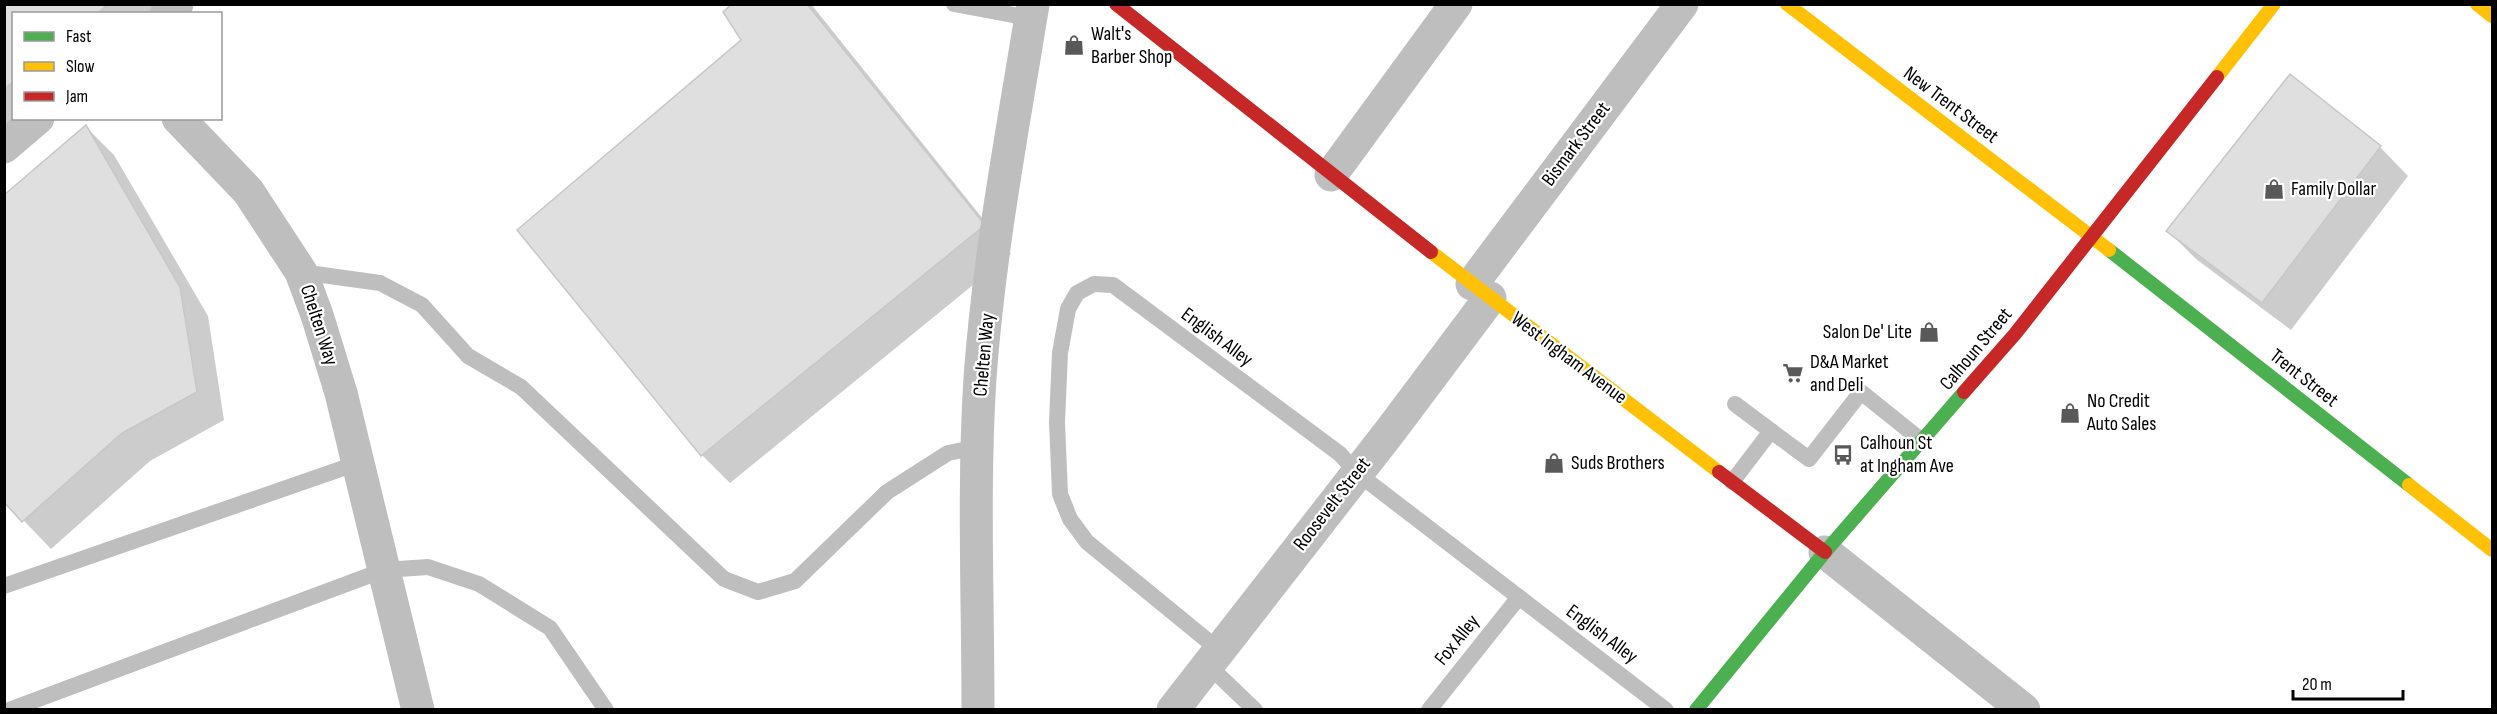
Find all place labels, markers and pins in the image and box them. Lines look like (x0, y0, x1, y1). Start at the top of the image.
place label: Walt's Barber Shop (1091, 22, 1172, 69)
shop icon: Walt's Barber Shop (1062, 33, 1086, 57)
shop icon: Family Dollar (2262, 177, 2286, 201)
place label: Family Dollar (2291, 177, 2376, 201)
place label: Salon De' Lite (1823, 320, 1912, 344)
shop icon: Salon De' Lite (1917, 320, 1941, 344)
place label: D&A Market and Deli (1810, 350, 1889, 397)
supermarket icon: D&A Market and Deli (1781, 361, 1805, 385)
place label: No Credit Auto Sales (2086, 389, 2157, 436)
shop icon: No Credit Auto Sales (2058, 401, 2082, 425)
place label: Calhoun St at Ingham Ave (1860, 431, 1954, 478)
bus stop icon: Calhoun St at Ingham Ave (1831, 443, 1855, 467)
shop icon: Suds Brothers (1542, 451, 1566, 475)
place label: Suds Brothers (1571, 451, 1665, 475)

